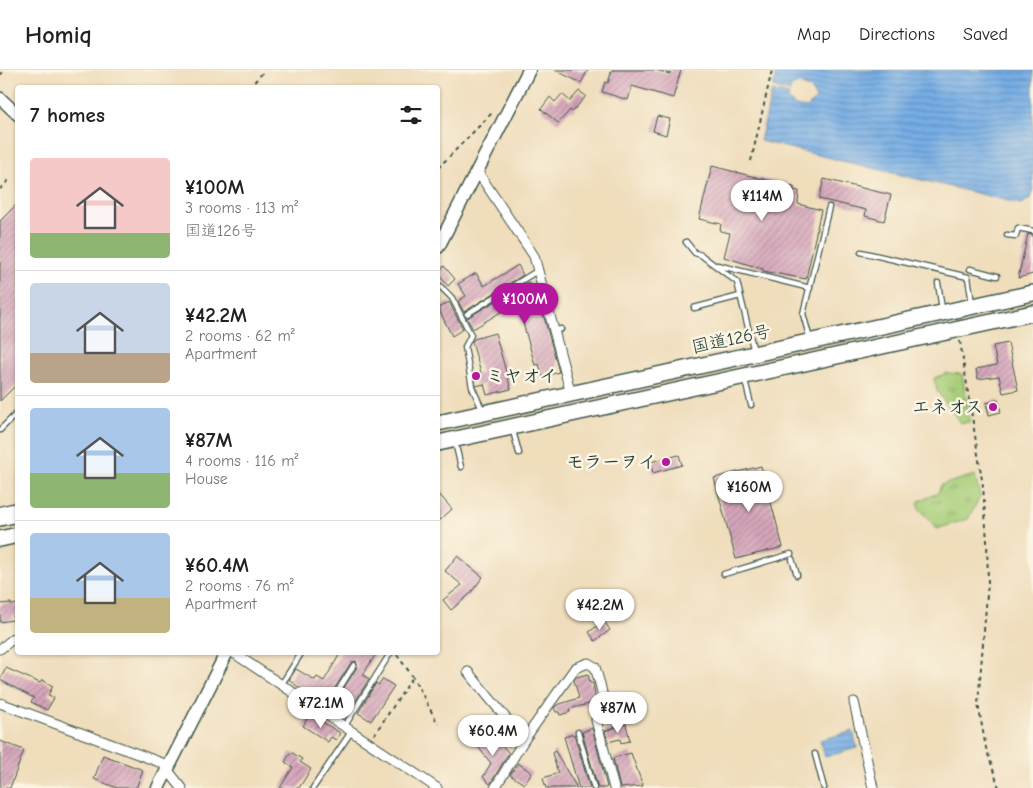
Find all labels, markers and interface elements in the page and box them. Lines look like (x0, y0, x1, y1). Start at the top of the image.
text: Homiq (25, 21, 92, 49)
text: Map (797, 24, 831, 45)
text: Directions (859, 24, 935, 45)
text: Saved (963, 24, 1008, 45)
icon: filters (397, 101, 425, 129)
text: 7 homes (30, 103, 105, 127)
text: ¥100M (185, 175, 245, 199)
icon: home (70, 178, 130, 238)
pin: ¥114M (727, 180, 797, 222)
text: ¥114M (742, 187, 782, 205)
text: 3 rooms · 113 m² (185, 199, 298, 217)
text: 国道126号 (185, 222, 256, 240)
pin: ¥100M (490, 282, 560, 325)
text: ¥100M (502, 290, 548, 308)
icon: home (70, 303, 130, 363)
text: ¥42.2M (185, 303, 247, 327)
street label: 国道126号 (690, 321, 773, 358)
text: 2 rooms · 62 m² (185, 327, 295, 345)
text: Apartment (185, 345, 257, 363)
place label: ミヤオイ (486, 366, 557, 387)
marker: ミヤオイ (470, 370, 482, 382)
place label: エネオス (912, 397, 983, 418)
marker: エネオス (987, 401, 999, 413)
icon: home (70, 428, 130, 488)
text: ¥87M (185, 428, 232, 452)
text: 4 rooms · 116 m² (185, 452, 298, 470)
place label: モラーヲイ (566, 452, 656, 473)
marker: モラーヲイ (660, 456, 672, 468)
text: House (185, 470, 228, 488)
pin: ¥160M (714, 470, 784, 513)
text: ¥160M (727, 478, 771, 496)
icon: home (70, 553, 130, 613)
text: ¥60.4M (185, 553, 249, 577)
text: 2 rooms · 76 m² (185, 577, 294, 595)
pin: ¥42.2M (559, 588, 641, 631)
text: Apartment (185, 595, 257, 613)
text: ¥42.2M (576, 596, 624, 614)
pin: ¥72.1M (280, 686, 362, 729)
pin: ¥87M (588, 692, 648, 734)
text: ¥72.1M (298, 694, 344, 712)
text: ¥87M (600, 699, 636, 717)
pin: ¥60.4M (452, 714, 534, 757)
text: ¥60.4M (469, 722, 517, 740)

